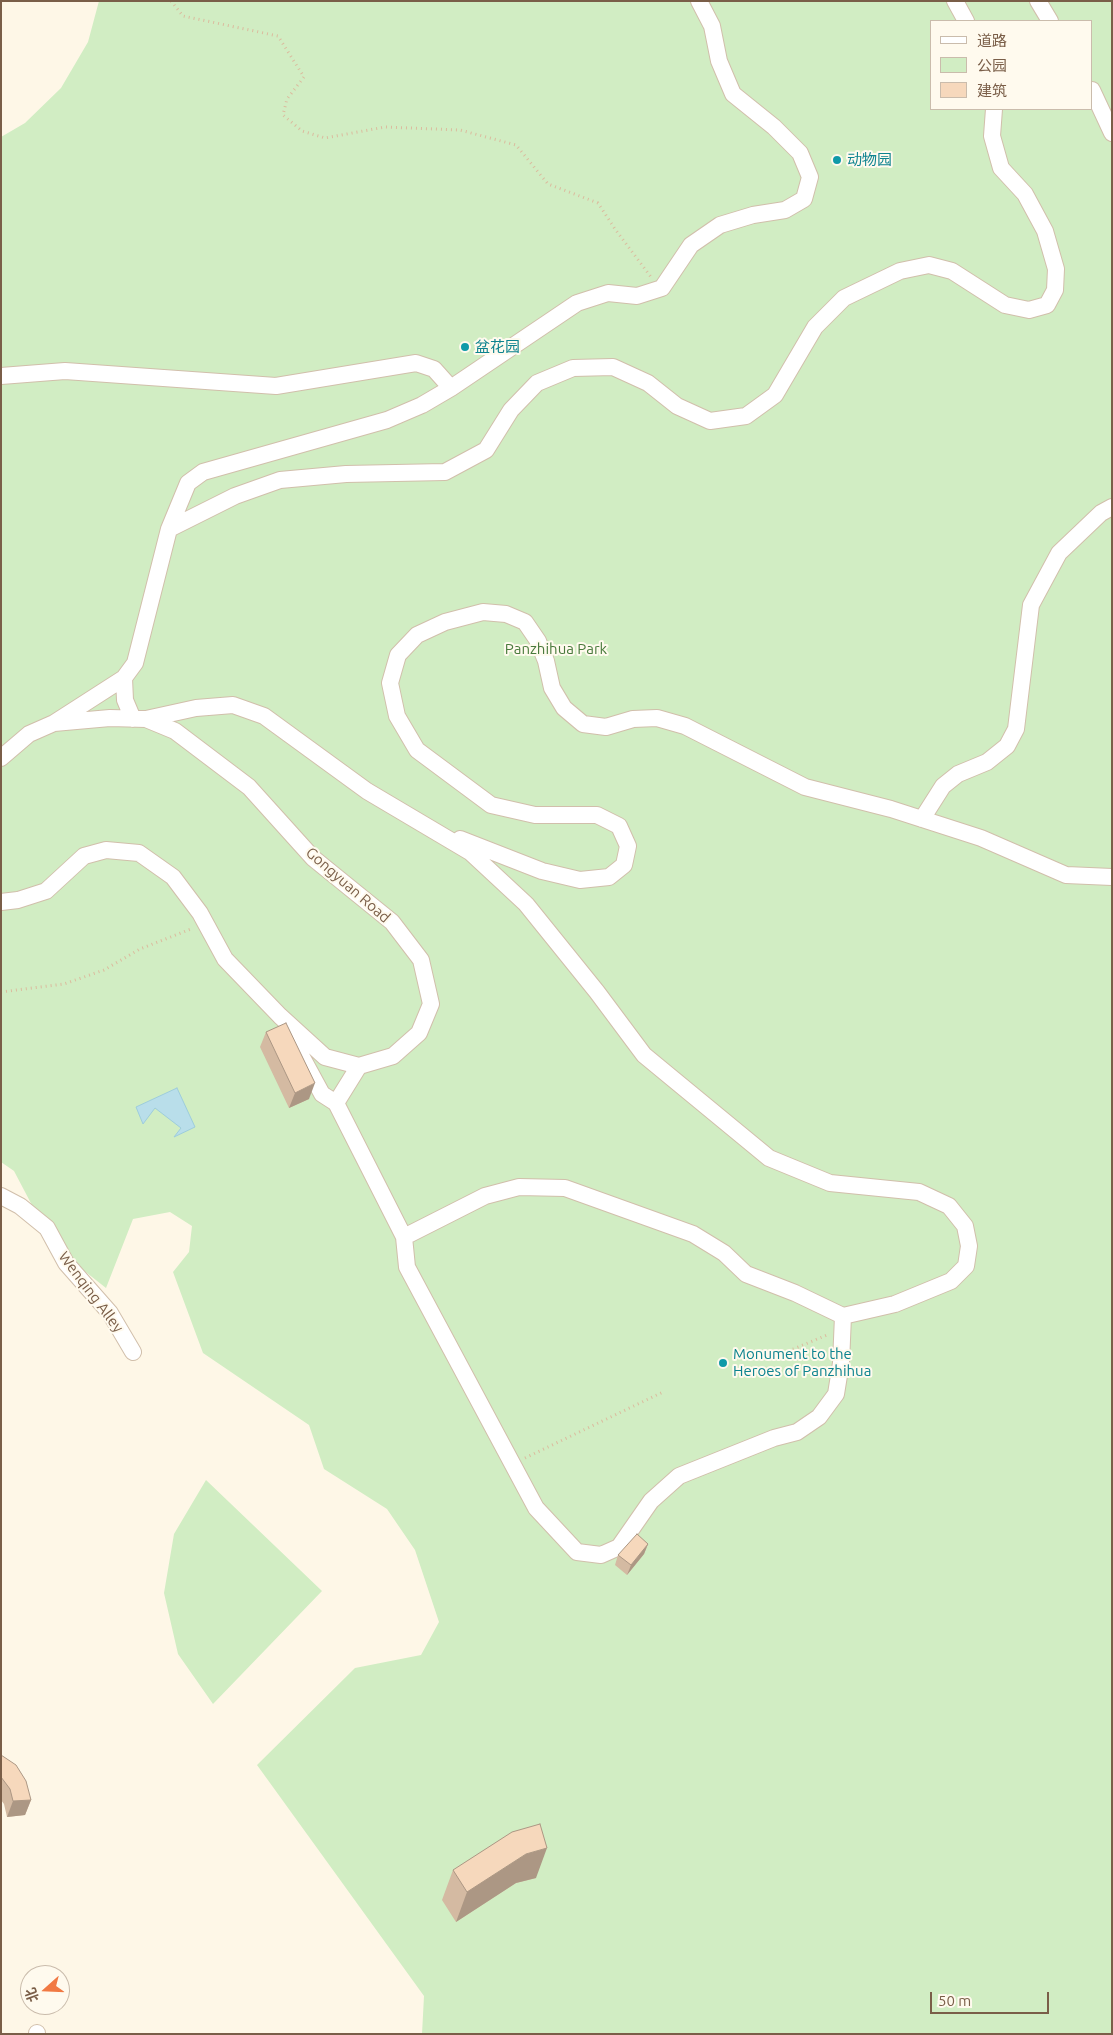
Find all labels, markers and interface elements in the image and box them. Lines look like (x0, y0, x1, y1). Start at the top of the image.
legend (930, 20, 1093, 110)
text: 道路 (977, 32, 1007, 49)
text: 公园 (977, 57, 1007, 74)
text: 建筑 (977, 82, 1007, 99)
place label: 动物园 (847, 151, 892, 169)
marker: 动物园 (831, 154, 843, 166)
place label: 盆花园 (475, 338, 520, 356)
marker: 盆花园 (459, 341, 471, 353)
park label: Panzhihua Park (505, 640, 607, 658)
street label: Gongyuan Road (302, 843, 394, 927)
street label: Wenqing Alley (55, 1248, 127, 1336)
place label: Monument to the Heroes of Panzhihua (733, 1345, 871, 1380)
marker: Monument to the Heroes of Panzhihua (717, 1357, 729, 1369)
north arrow (20, 1965, 70, 2015)
scale bar (933, 1982, 1052, 2014)
text: 北 (22, 1985, 42, 2004)
text: 50 m (938, 1992, 971, 2009)

